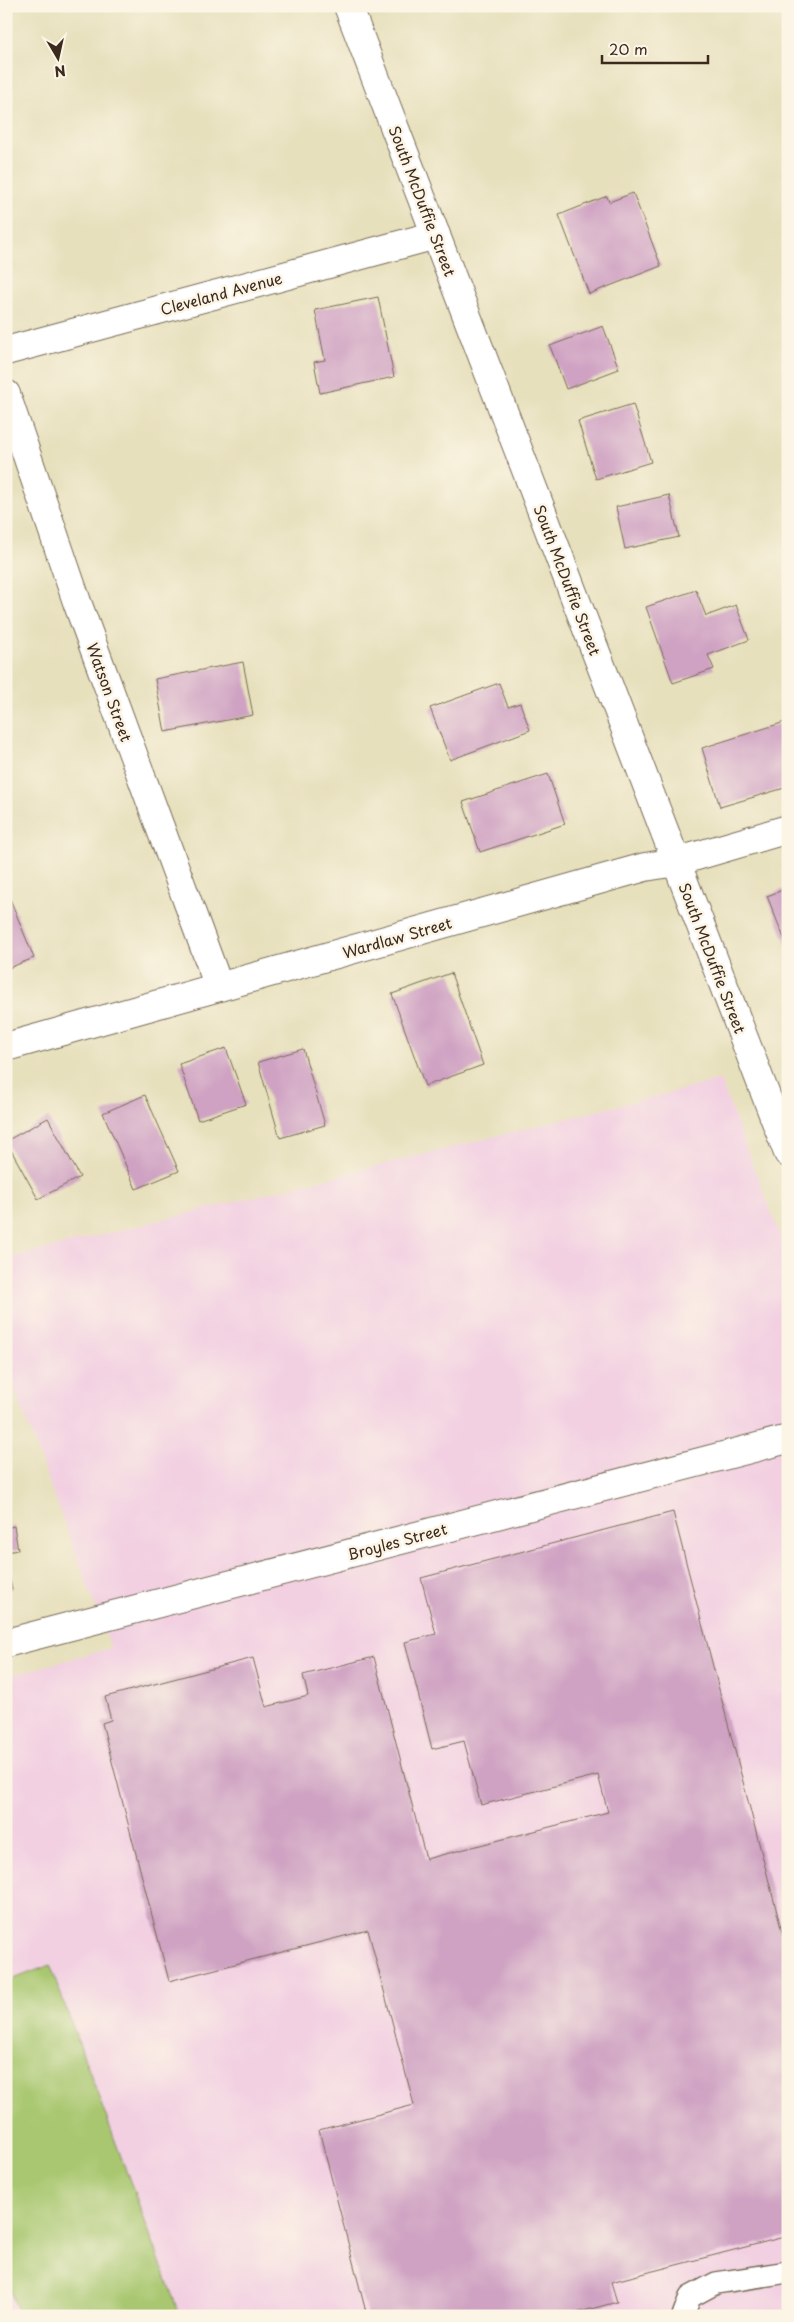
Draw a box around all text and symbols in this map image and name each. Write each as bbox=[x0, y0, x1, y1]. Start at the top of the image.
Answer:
north arrow bbox=[32, 32, 82, 82]
scale bar bbox=[602, 32, 708, 64]
text: 20 m bbox=[609, 37, 648, 60]
text: N bbox=[53, 60, 67, 83]
street label: South McDuffie Street bbox=[384, 122, 462, 280]
street label: Cleveland Avenue bbox=[158, 266, 284, 320]
street label: South McDuffie Street bbox=[529, 501, 607, 659]
street label: Watson Street bbox=[81, 639, 139, 745]
street label: South McDuffie Street bbox=[674, 879, 752, 1037]
street label: Wardlaw Street bbox=[340, 910, 454, 964]
street label: Broyles Street bbox=[345, 1517, 449, 1565]

